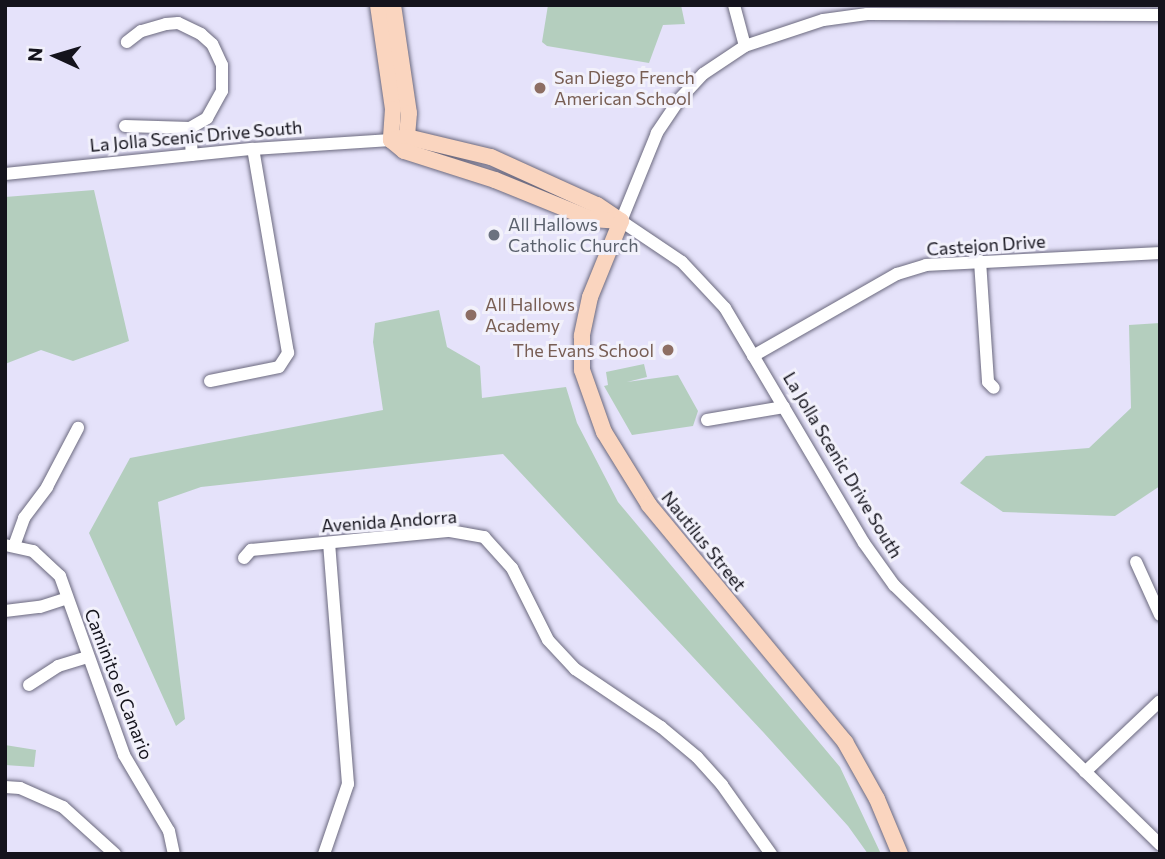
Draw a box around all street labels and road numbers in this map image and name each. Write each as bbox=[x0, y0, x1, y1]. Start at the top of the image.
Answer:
street label: La Jolla Scenic Drive South bbox=[89, 116, 303, 156]
street label: Castejon Drive bbox=[926, 230, 1046, 260]
street label: La Jolla Scenic Drive South bbox=[779, 368, 907, 562]
street label: Nautilus Street bbox=[657, 487, 751, 595]
street label: Avenida Andorra bbox=[320, 505, 458, 537]
street label: Caminito el Canario bbox=[80, 605, 158, 763]

